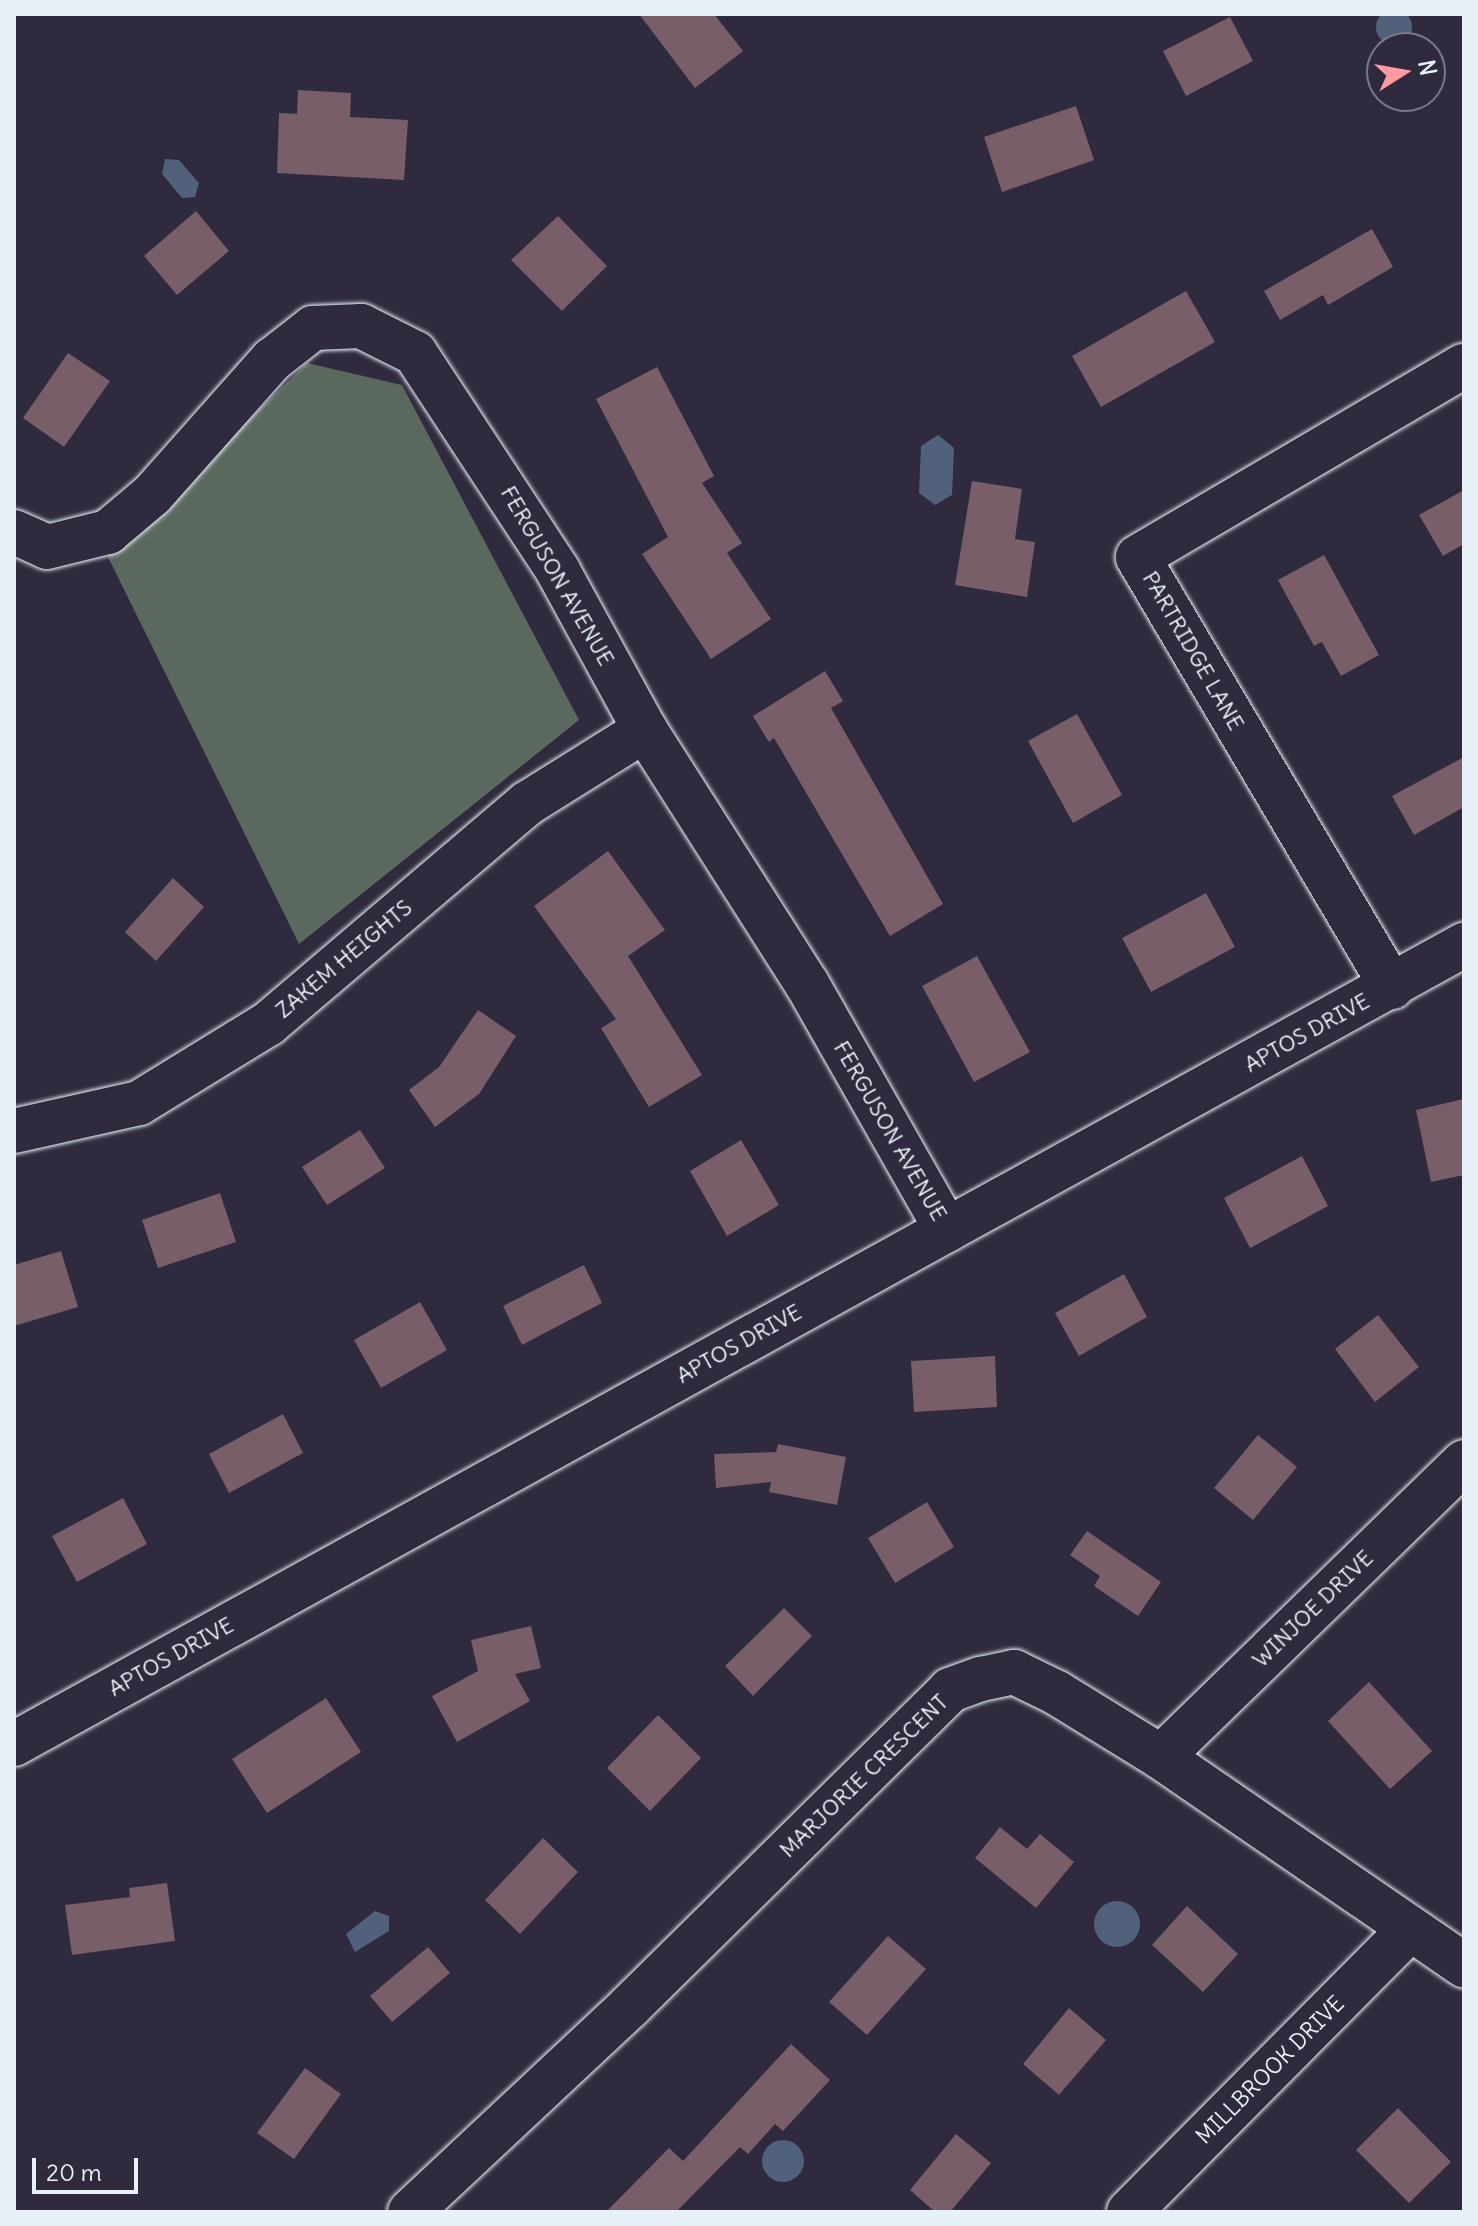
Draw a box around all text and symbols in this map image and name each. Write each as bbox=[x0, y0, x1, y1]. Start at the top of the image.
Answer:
north arrow bbox=[1366, 32, 1446, 112]
text: N bbox=[1412, 58, 1443, 78]
street label: FERGUSON AVENUE bbox=[495, 481, 619, 671]
street label: PARTRIDGE LANE bbox=[1137, 567, 1249, 735]
street label: ZAKEM HEIGHTS bbox=[271, 894, 417, 1024]
street label: APTOS DRIVE bbox=[1240, 988, 1374, 1078]
street label: FERGUSON AVENUE bbox=[828, 1036, 952, 1226]
street label: APTOS DRIVE bbox=[672, 1299, 806, 1389]
street label: WINJOE DRIVE bbox=[1247, 1545, 1379, 1673]
street label: APTOS DRIVE bbox=[104, 1612, 238, 1702]
street label: MARJORIE CRESCENT bbox=[774, 1689, 954, 1863]
street label: MILLBROOK DRIVE bbox=[1191, 1991, 1349, 2149]
scale bar bbox=[36, 2142, 142, 2192]
text: 20 m bbox=[46, 2157, 102, 2187]

